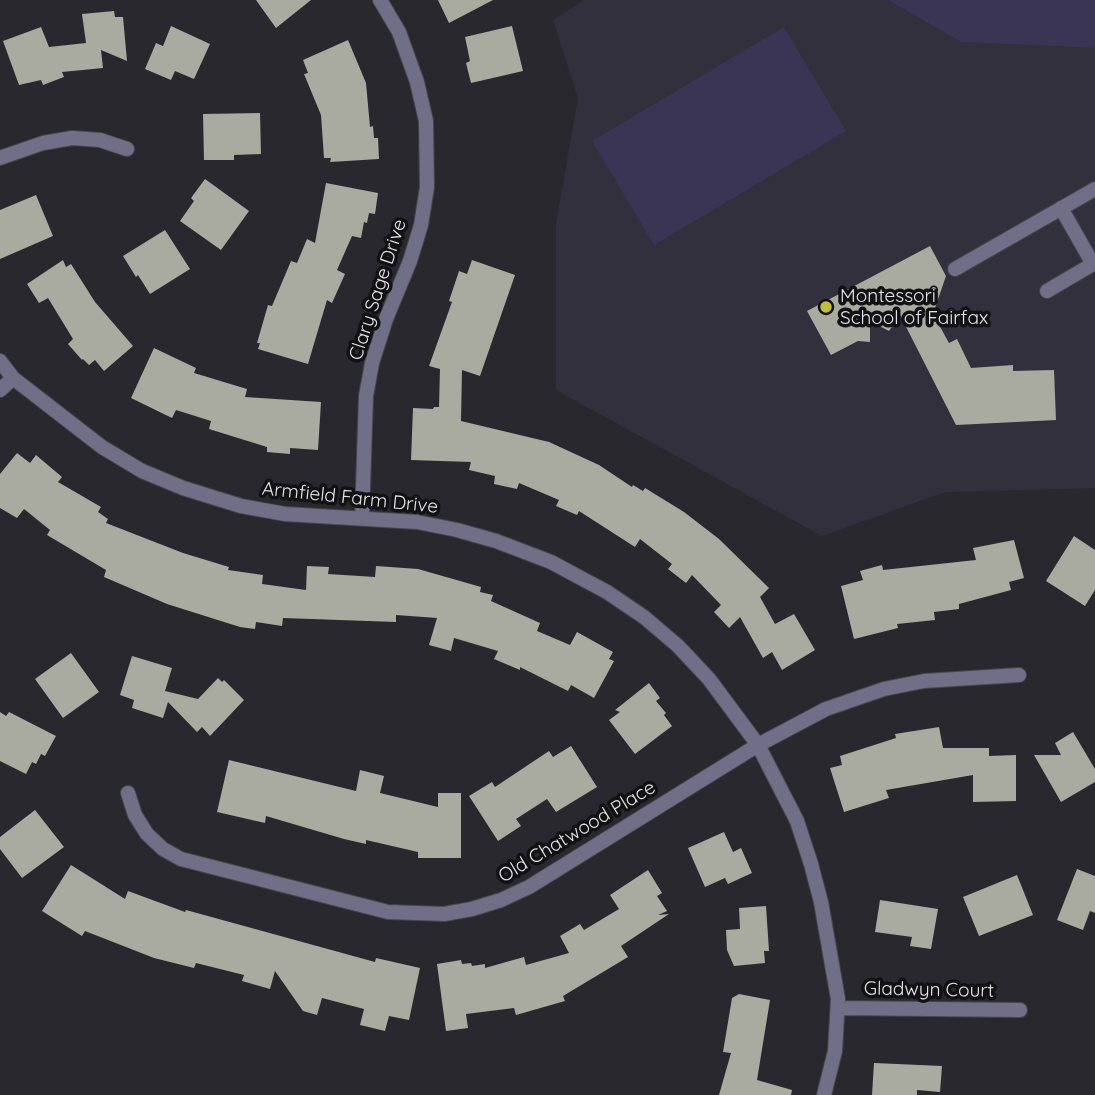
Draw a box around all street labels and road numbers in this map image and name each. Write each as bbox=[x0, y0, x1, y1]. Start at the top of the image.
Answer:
street label: Clary Sage Drive bbox=[344, 217, 412, 363]
street label: Armfield Farm Drive bbox=[261, 477, 439, 519]
street label: Old Chatwood Place bbox=[494, 776, 660, 888]
street label: Gladwyn Court bbox=[864, 977, 994, 1003]

